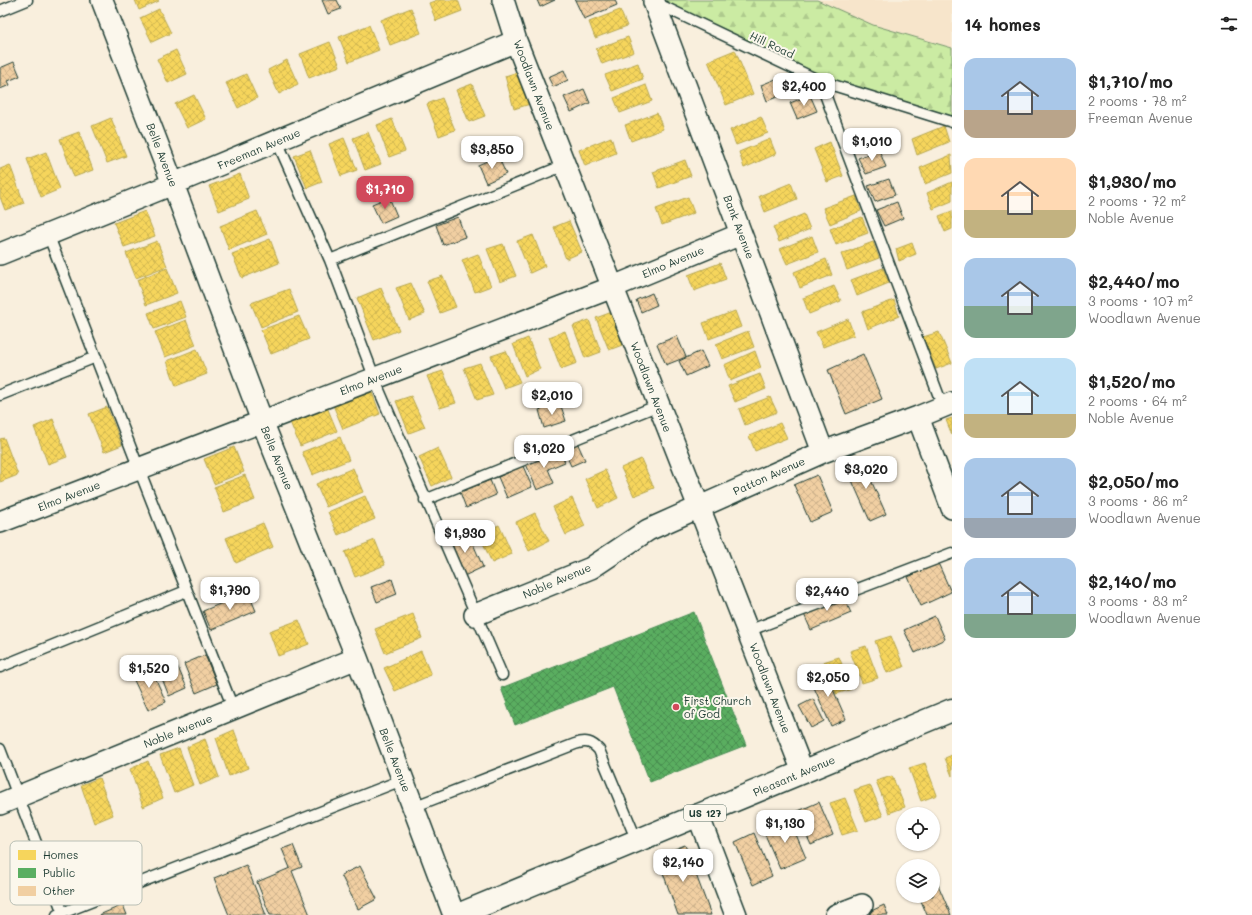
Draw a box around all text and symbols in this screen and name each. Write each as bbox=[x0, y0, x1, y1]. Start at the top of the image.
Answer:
text: 14 homes bbox=[964, 13, 1041, 35]
icon: filters bbox=[1218, 13, 1240, 35]
street label: Hill Road bbox=[747, 28, 797, 61]
street label: Woodlawn Avenue bbox=[510, 38, 559, 132]
text: $1,710/mo bbox=[1088, 70, 1173, 92]
pin: $2,400 bbox=[771, 73, 837, 107]
icon: home bbox=[996, 74, 1044, 122]
text: $2,400 bbox=[782, 77, 826, 94]
text: 2 rooms · 78 m² bbox=[1088, 92, 1187, 109]
text: Freeman Avenue bbox=[1088, 109, 1193, 126]
street label: Belle Avenue bbox=[143, 121, 182, 189]
street label: Freeman Avenue bbox=[215, 124, 303, 173]
pin: $1,010 bbox=[839, 128, 905, 162]
text: $1,010 bbox=[852, 132, 892, 149]
pin: $3,850 bbox=[459, 136, 525, 170]
text: $3,850 bbox=[470, 140, 514, 157]
text: $1,930/mo bbox=[1088, 170, 1176, 192]
icon: home bbox=[996, 174, 1044, 222]
pin: $1,710 bbox=[352, 176, 418, 210]
text: $1,710 bbox=[365, 180, 405, 197]
text: 2 rooms · 72 m² bbox=[1088, 192, 1186, 209]
street label: Bank Avenue bbox=[720, 193, 759, 261]
text: Noble Avenue bbox=[1088, 209, 1174, 226]
street label: Elmo Avenue bbox=[640, 242, 706, 281]
text: $2,440/mo bbox=[1088, 270, 1179, 292]
icon: home bbox=[996, 274, 1044, 322]
text: 3 rooms · 107 m² bbox=[1088, 292, 1193, 309]
text: Woodlawn Avenue bbox=[1088, 309, 1201, 326]
street label: Woodlawn Avenue bbox=[627, 340, 676, 434]
street label: Elmo Avenue bbox=[337, 361, 404, 398]
text: $1,520/mo bbox=[1088, 370, 1175, 392]
icon: home bbox=[996, 374, 1044, 422]
pin: $2,010 bbox=[519, 382, 585, 416]
text: $2,010 bbox=[531, 386, 573, 403]
text: 2 rooms · 64 m² bbox=[1088, 392, 1187, 409]
text: Noble Avenue bbox=[1088, 409, 1174, 426]
street label: Belle Avenue bbox=[258, 424, 297, 492]
pin: $1,020 bbox=[511, 435, 577, 469]
text: $1,020 bbox=[523, 439, 565, 456]
street label: Patton Avenue bbox=[730, 453, 807, 498]
pin: $3,020 bbox=[833, 456, 899, 490]
text: $3,020 bbox=[844, 460, 888, 477]
text: $2,050/mo bbox=[1088, 470, 1179, 492]
icon: home bbox=[996, 474, 1044, 522]
street label: Elmo Avenue bbox=[35, 477, 102, 514]
text: 3 rooms · 86 m² bbox=[1088, 492, 1188, 509]
text: Woodlawn Avenue bbox=[1088, 509, 1201, 526]
pin: $1,930 bbox=[432, 520, 498, 554]
text: $1,930 bbox=[444, 524, 486, 541]
street label: Noble Avenue bbox=[520, 559, 593, 602]
text: $2,140/mo bbox=[1088, 570, 1176, 592]
icon: home bbox=[996, 574, 1044, 622]
pin: $1,790 bbox=[197, 577, 263, 611]
pin: $2,440 bbox=[794, 578, 860, 612]
text: $1,790 bbox=[209, 581, 251, 598]
text: $2,440 bbox=[805, 582, 849, 599]
text: 3 rooms · 83 m² bbox=[1088, 592, 1187, 609]
text: Woodlawn Avenue bbox=[1088, 609, 1201, 626]
street label: Woodlawn Avenue bbox=[746, 641, 795, 735]
pin: $1,520 bbox=[116, 655, 182, 689]
text: $1,520 bbox=[128, 659, 170, 676]
pin: $2,050 bbox=[795, 664, 861, 698]
text: $2,050 bbox=[806, 668, 850, 685]
place label: First Church of God bbox=[684, 693, 751, 721]
marker: First Church of God bbox=[671, 702, 681, 712]
street label: Noble Avenue bbox=[141, 710, 215, 751]
street label: Belle Avenue bbox=[376, 726, 415, 794]
street label: Pleasant Avenue bbox=[750, 751, 837, 800]
road number: US 127 bbox=[684, 805, 726, 821]
map controls bbox=[896, 807, 940, 903]
button: locate bbox=[896, 807, 940, 851]
pin: $1,130 bbox=[752, 810, 818, 844]
text: $1,130 bbox=[765, 814, 805, 831]
legend bbox=[10, 841, 142, 905]
text: Homes bbox=[43, 847, 78, 862]
pin: $2,140 bbox=[650, 849, 716, 883]
text: $2,140 bbox=[662, 853, 704, 870]
button: layers bbox=[896, 859, 940, 903]
text: Public bbox=[43, 865, 75, 880]
text: Other bbox=[43, 883, 75, 898]

